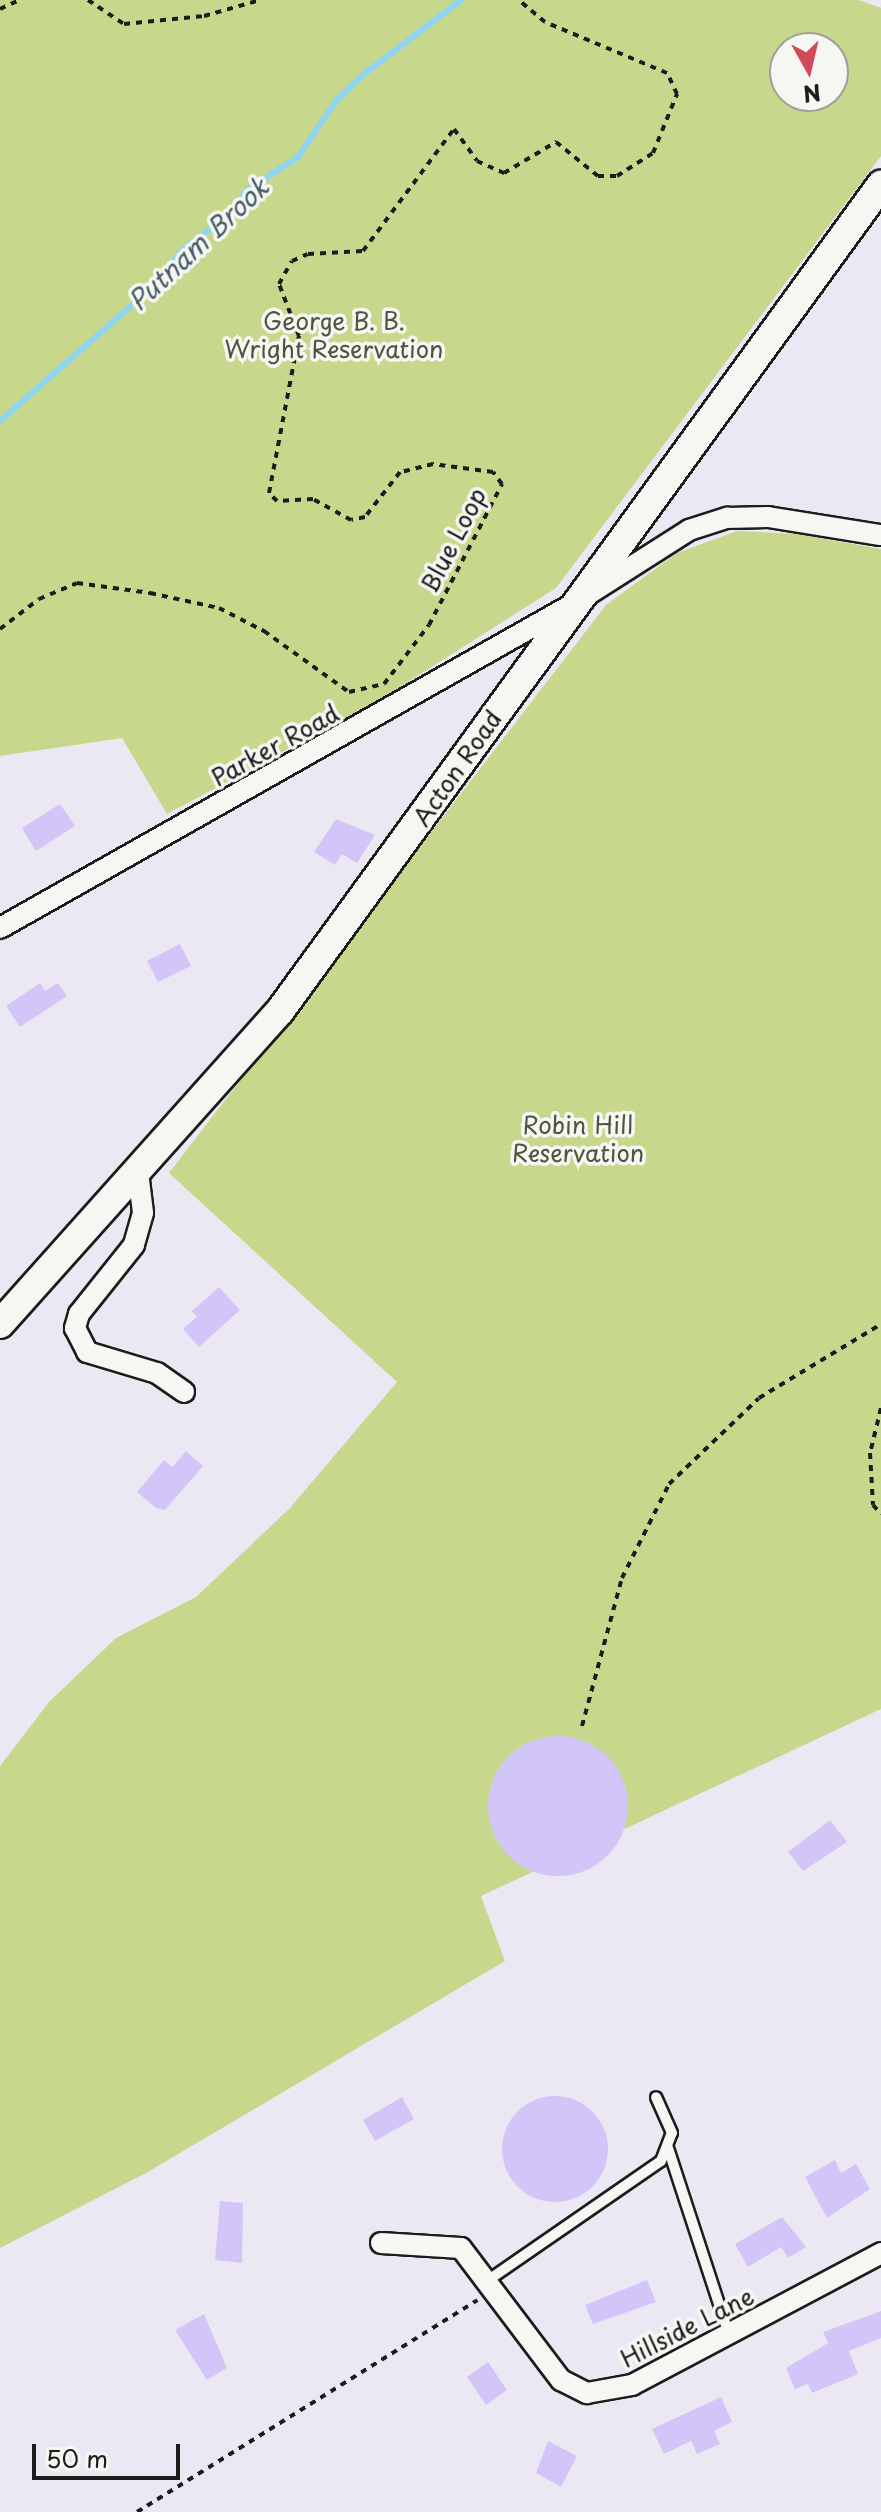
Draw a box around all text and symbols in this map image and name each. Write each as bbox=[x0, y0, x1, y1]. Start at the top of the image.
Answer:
north arrow bbox=[769, 32, 849, 112]
text: N bbox=[801, 77, 823, 112]
water label: Putnam Brook bbox=[121, 171, 275, 317]
park label: George B. B. Wright Reservation bbox=[224, 307, 444, 363]
street label: Blue Loop bbox=[414, 483, 492, 597]
street label: Parker Road bbox=[206, 698, 344, 792]
street label: Acton Road bbox=[407, 705, 507, 831]
park label: Robin Hill Reservation bbox=[512, 1111, 644, 1167]
street label: Hillside Lane bbox=[616, 2281, 758, 2373]
scale bar bbox=[36, 2428, 184, 2478]
text: 50 m bbox=[46, 2440, 108, 2476]

